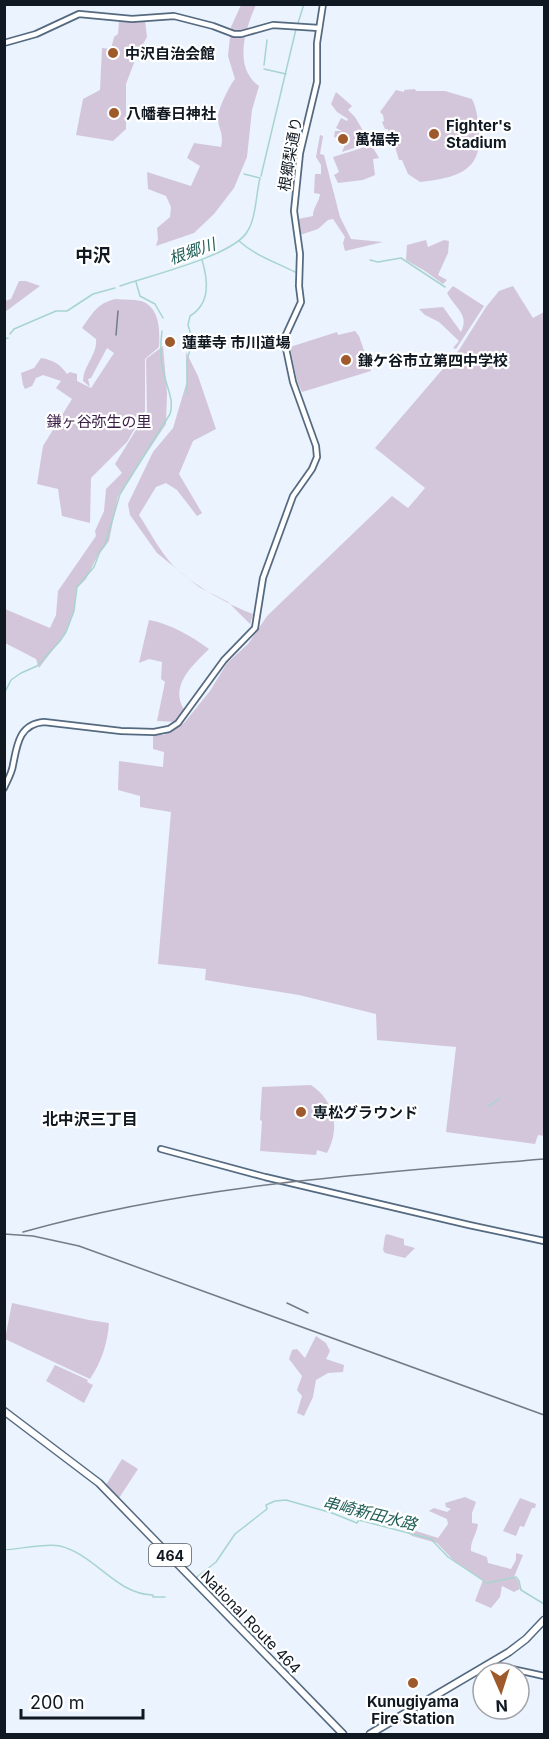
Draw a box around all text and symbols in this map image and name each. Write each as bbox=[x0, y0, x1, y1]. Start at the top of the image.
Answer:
place label: 中沢自治会館 bbox=[125, 44, 215, 63]
marker: 中沢自治会館 bbox=[106, 46, 120, 60]
place label: 八幡春日神社 bbox=[126, 104, 216, 123]
marker: 八幡春日神社 bbox=[107, 106, 121, 120]
street label: 根郷梨通り bbox=[274, 115, 306, 193]
place label: Fighter's Stadium bbox=[446, 116, 511, 152]
marker: Fighter's Stadium bbox=[427, 127, 441, 141]
place label: 萬福寺 bbox=[355, 130, 400, 149]
marker: 萬福寺 bbox=[336, 132, 350, 146]
water label: 根郷川 bbox=[166, 233, 220, 268]
district label: 中沢 bbox=[75, 245, 111, 266]
place label: 蓮華寺 市川道場 bbox=[182, 333, 291, 352]
marker: 蓮華寺 市川道場 bbox=[163, 335, 177, 349]
place label: 鎌ケ谷市立第四中学校 bbox=[357, 351, 508, 370]
marker: 鎌ケ谷市立第四中学校 bbox=[339, 353, 353, 367]
park label: 鎌ヶ谷弥生の里 bbox=[46, 412, 152, 431]
place label: 専松グラウンド bbox=[313, 1103, 418, 1122]
marker: 専松グラウンド bbox=[294, 1105, 308, 1119]
district label: 北中沢三丁目 bbox=[42, 1109, 138, 1129]
water label: 串崎新田水路 bbox=[321, 1492, 421, 1535]
road number: 464 bbox=[149, 1544, 191, 1566]
street label: National Route 464 bbox=[197, 1566, 305, 1678]
north arrow bbox=[471, 1661, 531, 1721]
marker: Kunugiyama Fire Station bbox=[406, 1676, 420, 1690]
scale bar bbox=[21, 1682, 142, 1720]
text: 200 m bbox=[30, 1692, 85, 1713]
place label: Kunugiyama Fire Station bbox=[367, 1692, 459, 1728]
text: N bbox=[495, 1696, 508, 1716]

